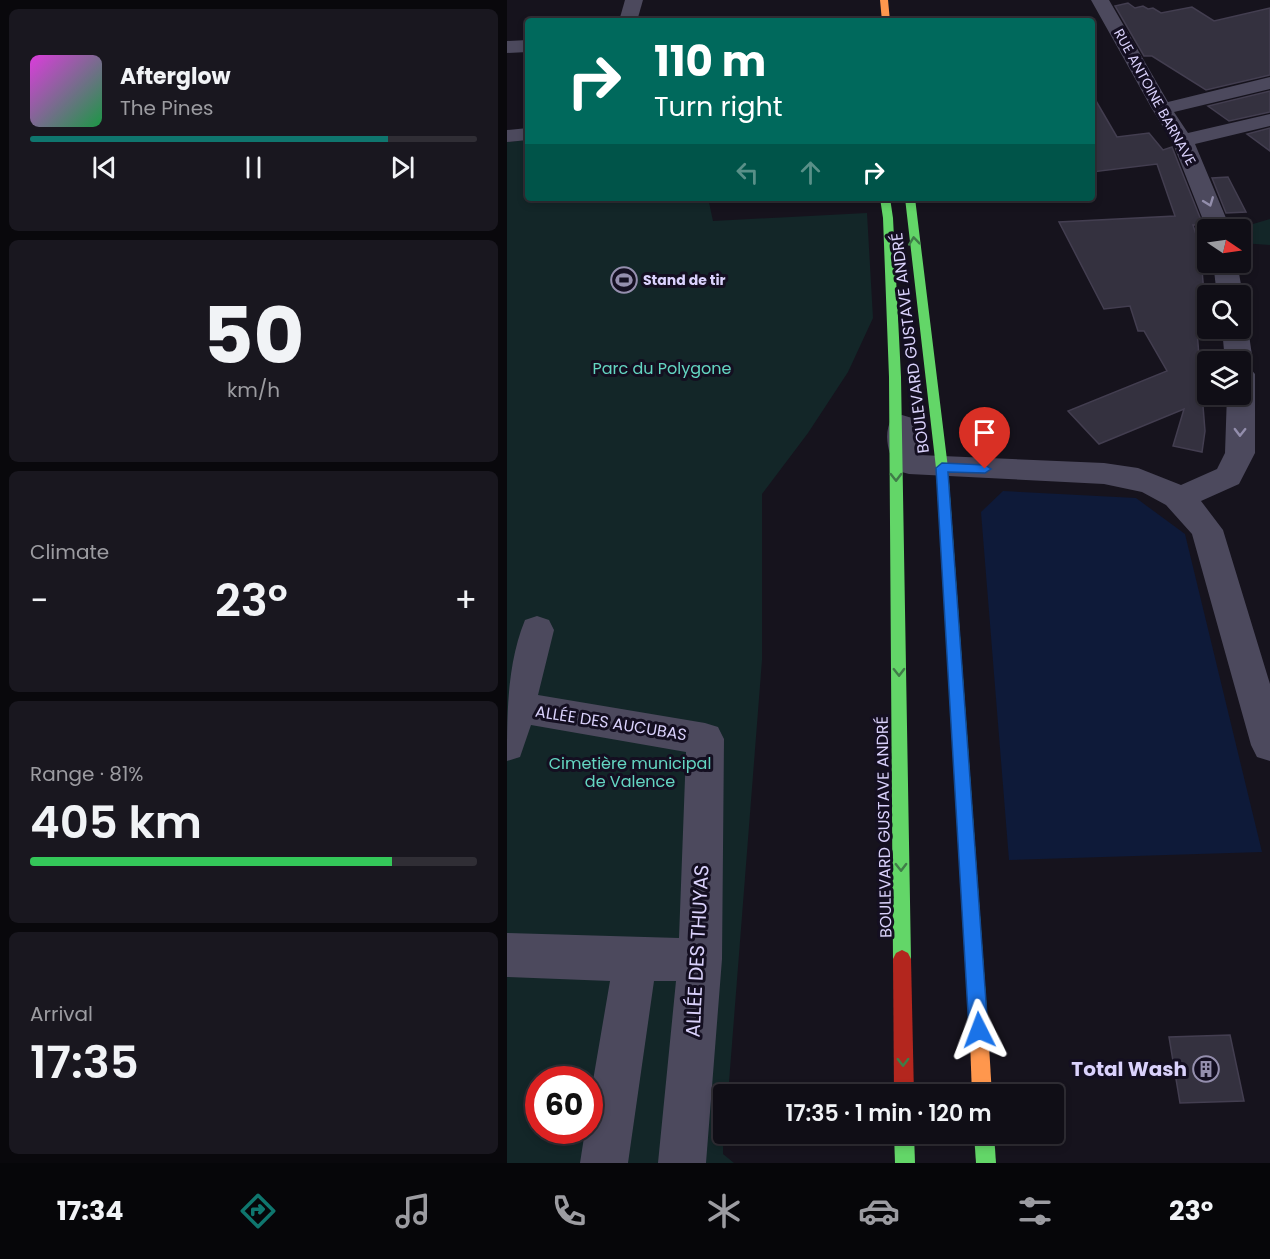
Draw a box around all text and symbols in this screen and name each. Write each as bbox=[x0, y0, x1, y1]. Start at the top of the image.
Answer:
street label: RUE ANTOINE BARNAVE bbox=[1109, 25, 1201, 169]
text: 110 m bbox=[654, 32, 766, 91]
icon: right bbox=[555, 42, 633, 120]
text: Afterglow bbox=[120, 61, 231, 92]
text: Turn right bbox=[654, 88, 783, 125]
text: The Pines bbox=[120, 94, 214, 122]
icon: previous bbox=[88, 151, 121, 184]
icon: pause bbox=[237, 151, 270, 184]
icon: next bbox=[386, 151, 419, 184]
icon: left bbox=[731, 156, 764, 189]
icon: ahead bbox=[794, 156, 827, 189]
icon: right bbox=[857, 156, 890, 189]
one-way arrow bbox=[1202, 195, 1214, 206]
north arrow bbox=[1197, 219, 1251, 273]
map controls bbox=[1197, 219, 1251, 405]
street label: BOULEVARD GUSTAVE ANDRÉ bbox=[885, 231, 935, 455]
one-way arrow bbox=[908, 237, 921, 246]
sports icon: Stand de tir bbox=[609, 265, 639, 295]
place label: Stand de tir bbox=[643, 270, 726, 290]
text: 50 bbox=[203, 281, 304, 390]
button: search bbox=[1197, 285, 1251, 339]
button: layers bbox=[1197, 351, 1251, 405]
park label: Parc du Polygone bbox=[592, 357, 732, 380]
text: km/h bbox=[227, 376, 280, 404]
pin bbox=[959, 407, 1010, 469]
icon: arrive bbox=[968, 416, 1001, 449]
one-way arrow bbox=[1234, 428, 1247, 437]
one-way arrow bbox=[890, 473, 902, 482]
text: Climate bbox=[30, 538, 109, 566]
text: 23° bbox=[215, 569, 288, 632]
text: − bbox=[30, 577, 48, 624]
text: + bbox=[454, 577, 477, 624]
one-way arrow bbox=[892, 668, 905, 677]
street label: ALLÉE DES AUCUBAS bbox=[534, 700, 688, 746]
street label: BOULEVARD GUSTAVE ANDRÉ bbox=[871, 716, 897, 938]
park label: Cimetière municipal de Valence bbox=[549, 752, 711, 793]
text: Range · 81% bbox=[30, 760, 144, 788]
text: 405 km bbox=[30, 791, 202, 854]
one-way arrow bbox=[895, 863, 907, 872]
street label: ALLÉE DES THUYAS bbox=[678, 864, 716, 1038]
position arrow bbox=[947, 998, 1011, 1062]
text: Arrival bbox=[30, 1000, 93, 1028]
text: 17:35 bbox=[30, 1031, 139, 1094]
building icon: Total Wash bbox=[1191, 1054, 1221, 1084]
place label: Total Wash bbox=[1071, 1055, 1187, 1083]
one-way arrow bbox=[897, 1058, 910, 1067]
speed limit sign: 60 bbox=[525, 1066, 603, 1144]
text: 17:35 · 1 min · 120 m bbox=[786, 1098, 992, 1129]
icon: directions bbox=[237, 1190, 279, 1232]
icon: music bbox=[392, 1190, 434, 1232]
icon: phone bbox=[548, 1190, 590, 1232]
icon: climate bbox=[703, 1190, 745, 1232]
icon: car bbox=[858, 1190, 900, 1232]
icon: filters bbox=[1014, 1190, 1056, 1232]
text: 17:34 bbox=[57, 1192, 124, 1229]
text: 23° bbox=[1169, 1192, 1213, 1229]

